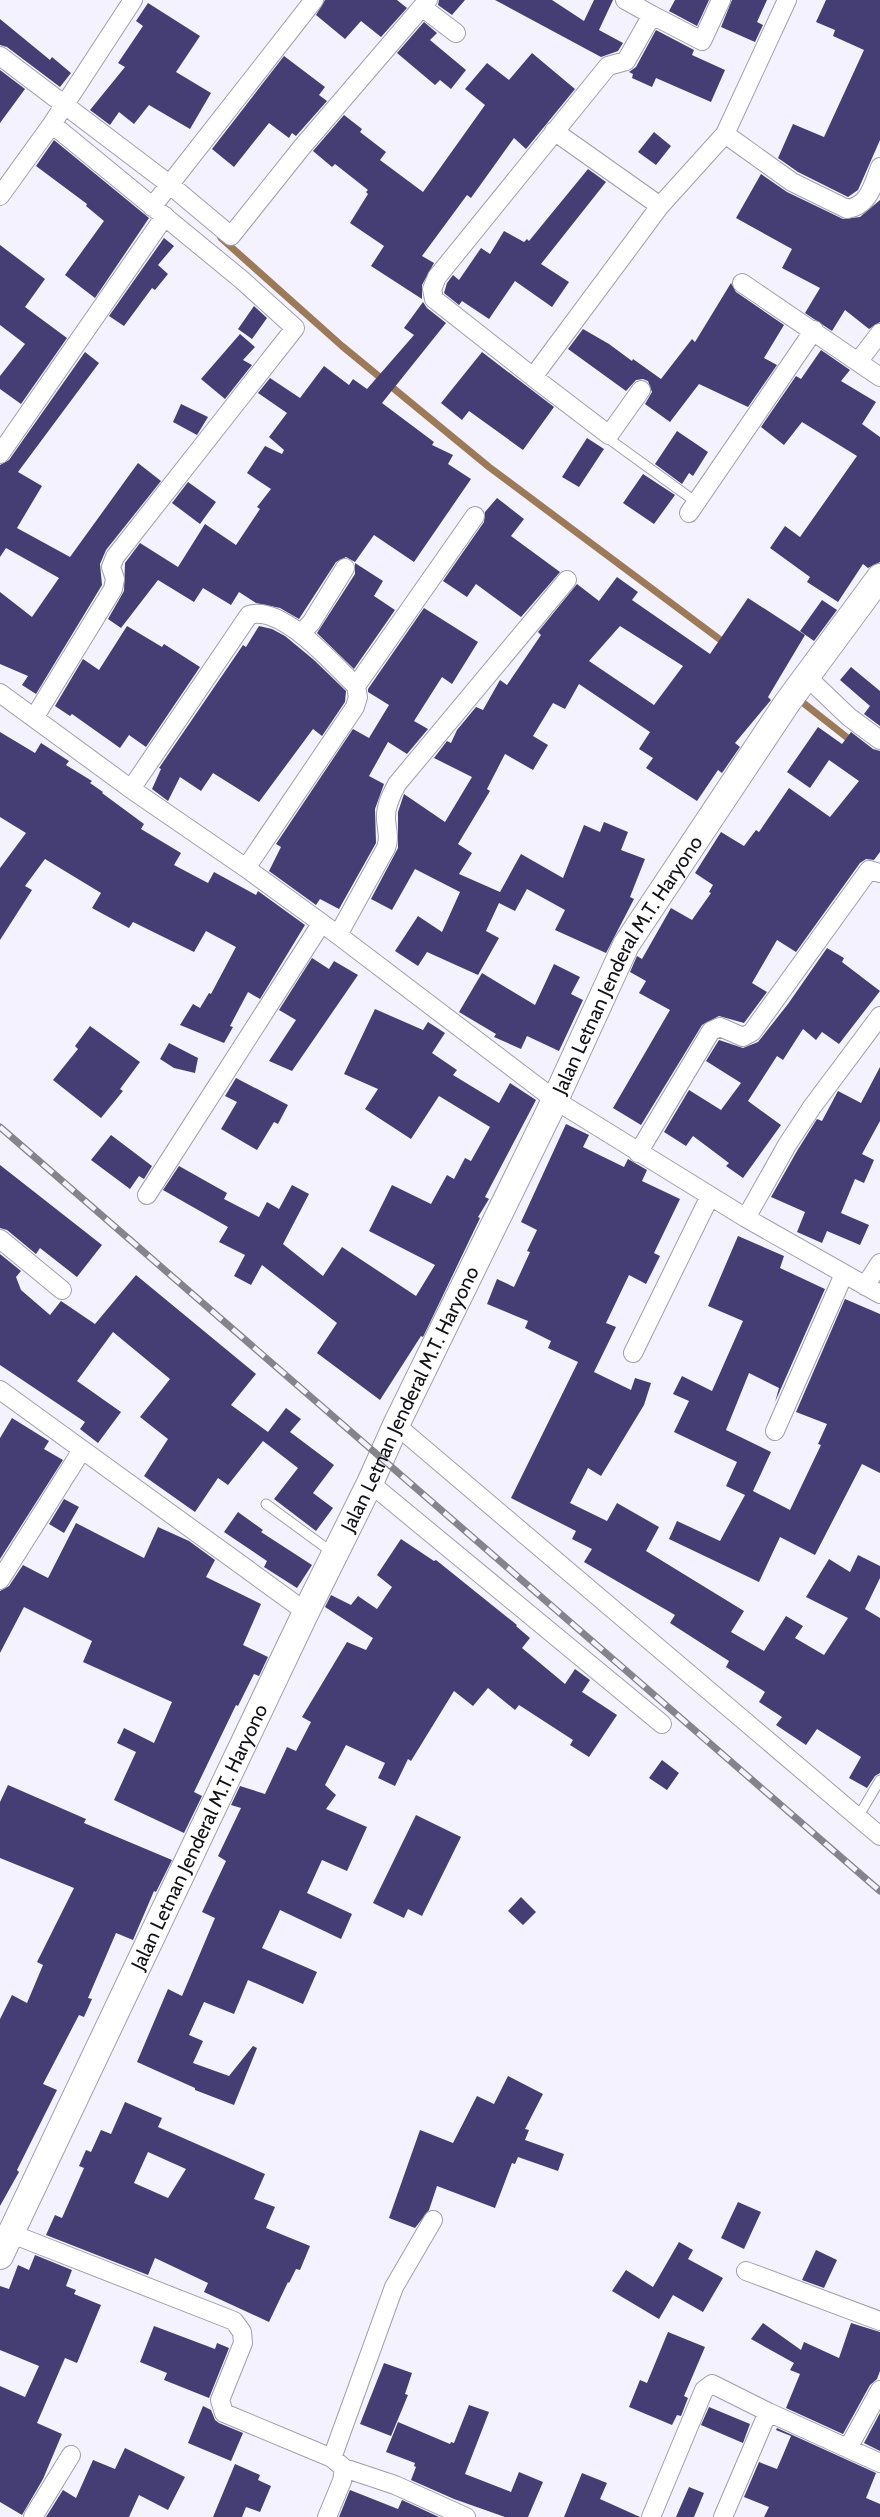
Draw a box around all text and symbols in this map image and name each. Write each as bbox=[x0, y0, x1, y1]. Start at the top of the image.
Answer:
street label: Jalan Letnan Jenderal M.T. Haryono bbox=[547, 831, 707, 1099]
street label: Jalan Letnan Jenderal M.T. Haryono bbox=[335, 1262, 484, 1537]
street label: Jalan Letnan Jenderal M.T. Haryono bbox=[125, 1700, 273, 1975]

